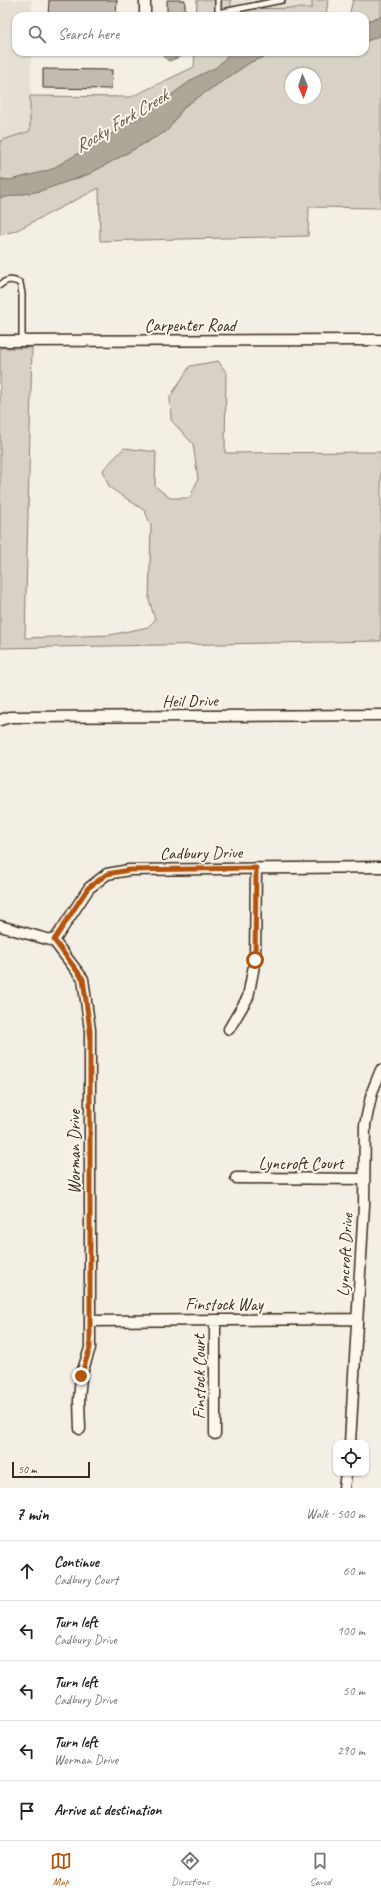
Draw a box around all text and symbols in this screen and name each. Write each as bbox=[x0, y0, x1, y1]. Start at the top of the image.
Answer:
search box bbox=[12, 12, 369, 56]
icon: search bbox=[26, 23, 48, 45]
text: Search here bbox=[58, 25, 119, 44]
north arrow bbox=[285, 68, 321, 104]
water label: Rocky Fork Creek bbox=[71, 83, 174, 157]
street label: Carpenter Road bbox=[144, 315, 238, 336]
street label: Heil Drive bbox=[162, 690, 219, 712]
street label: Cadbury Drive bbox=[160, 842, 244, 864]
route start bbox=[246, 951, 264, 969]
street label: Worman Drive bbox=[64, 1109, 85, 1194]
street label: Lyncroft Court bbox=[259, 1153, 346, 1174]
street label: Lyncroft Drive bbox=[332, 1211, 358, 1297]
street label: Finstock Way bbox=[185, 1294, 264, 1315]
street label: Finstock Court bbox=[189, 1332, 210, 1419]
route end bbox=[72, 1367, 90, 1385]
map controls bbox=[333, 1440, 369, 1476]
button: locate bbox=[333, 1440, 369, 1476]
scale bar bbox=[12, 1460, 90, 1479]
text: 50 m bbox=[18, 1462, 37, 1476]
text: 7 min bbox=[16, 1504, 49, 1525]
text: Walk · 500 m bbox=[306, 1506, 365, 1522]
text: Continue bbox=[54, 1553, 99, 1572]
icon: ahead bbox=[16, 1560, 38, 1582]
text: 60 m bbox=[343, 1563, 365, 1579]
text: Cadbury Court bbox=[54, 1572, 118, 1588]
text: Turn left bbox=[54, 1613, 97, 1632]
icon: left bbox=[16, 1620, 38, 1642]
text: 100 m bbox=[337, 1623, 365, 1639]
text: Cadbury Drive bbox=[54, 1632, 117, 1648]
text: Turn left bbox=[54, 1673, 97, 1692]
icon: left bbox=[16, 1680, 38, 1702]
text: 50 m bbox=[343, 1683, 365, 1699]
text: Cadbury Drive bbox=[54, 1692, 117, 1708]
text: Turn left bbox=[54, 1733, 97, 1752]
icon: left bbox=[16, 1740, 38, 1762]
text: 290 m bbox=[337, 1743, 365, 1759]
text: Worman Drive bbox=[54, 1752, 118, 1768]
icon: arrive bbox=[16, 1800, 38, 1822]
text: Arrive at destination bbox=[54, 1801, 161, 1820]
tab: Map bbox=[50, 1850, 72, 1888]
tab: Directions bbox=[171, 1850, 210, 1888]
tab: Saved bbox=[309, 1850, 331, 1888]

